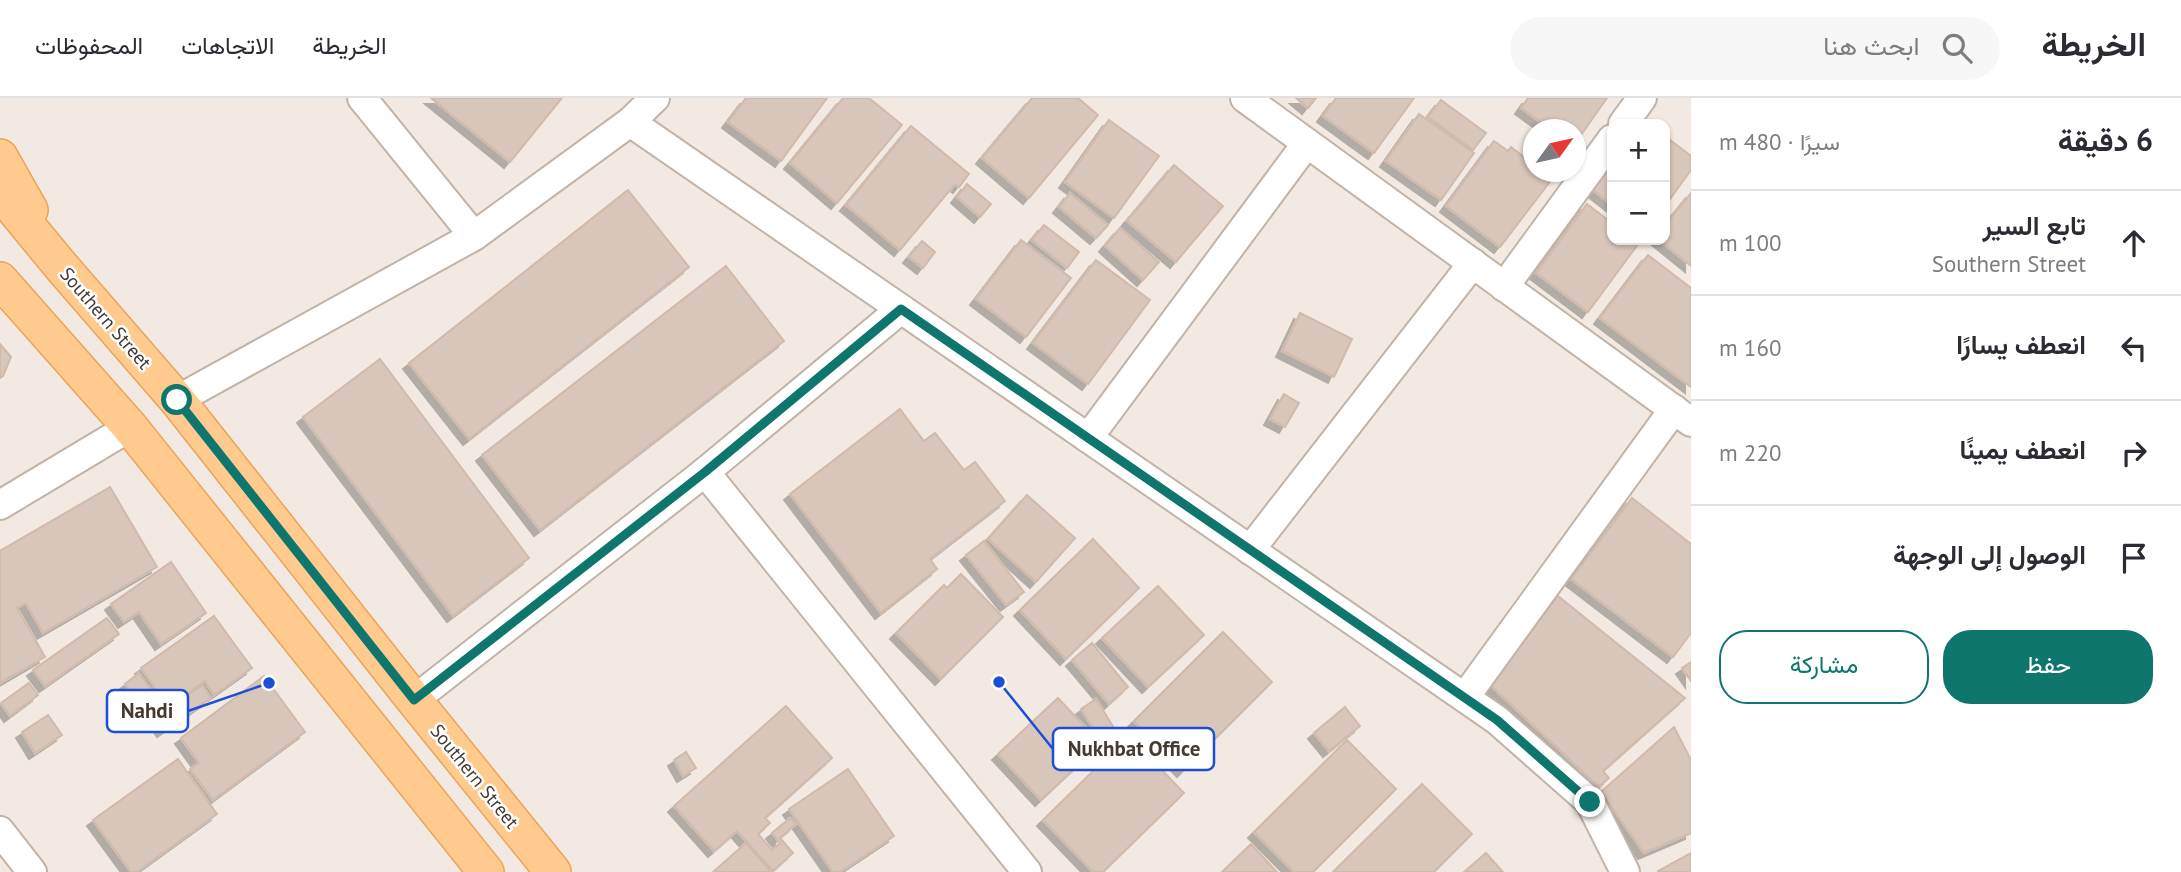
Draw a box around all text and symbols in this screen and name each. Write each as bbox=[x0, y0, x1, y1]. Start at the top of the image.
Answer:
search box bbox=[1510, 17, 2000, 80]
text: الخريطة bbox=[2042, 22, 2146, 65]
text: ابحث هنا bbox=[1823, 29, 1920, 62]
icon: search bbox=[1938, 29, 1976, 67]
text: المحفوظات bbox=[35, 30, 143, 61]
text: الاتجاهات bbox=[181, 30, 274, 61]
text: الخريطة bbox=[312, 30, 387, 61]
north arrow bbox=[1523, 119, 1586, 182]
map controls bbox=[1607, 119, 1670, 245]
button: + bbox=[1607, 119, 1670, 182]
text: 6 دقيقة bbox=[2058, 120, 2153, 159]
text: سيرًا · 480 m bbox=[1719, 127, 1840, 156]
button: − bbox=[1607, 182, 1670, 245]
text: تابع السير bbox=[1982, 209, 2086, 242]
icon: ahead bbox=[2115, 224, 2153, 262]
text: 100 m bbox=[1719, 228, 1781, 257]
text: Southern Street bbox=[1932, 249, 2086, 278]
street label: Southern Street bbox=[55, 262, 157, 374]
text: انعطف يسارًا bbox=[1956, 328, 2086, 361]
icon: left bbox=[2115, 329, 2153, 367]
text: 160 m bbox=[1719, 333, 1781, 362]
route start bbox=[161, 384, 192, 415]
text: انعطف يمينًا bbox=[1960, 433, 2086, 466]
icon: right bbox=[2115, 434, 2153, 472]
text: 220 m bbox=[1719, 438, 1781, 467]
text: الوصول إلى الوجهة bbox=[1893, 538, 2086, 571]
icon: arrive bbox=[2115, 539, 2153, 577]
button: مشاركة bbox=[1719, 630, 1929, 704]
button: حفظ bbox=[1943, 630, 2153, 704]
callout: Nahdi bbox=[107, 690, 188, 732]
text: Nahdi bbox=[121, 697, 173, 724]
street label: Southern Street bbox=[426, 719, 525, 834]
callout: Nukhbat Office bbox=[1053, 728, 1214, 770]
text: Nukhbat Office bbox=[1068, 735, 1200, 762]
route end bbox=[1574, 786, 1605, 817]

